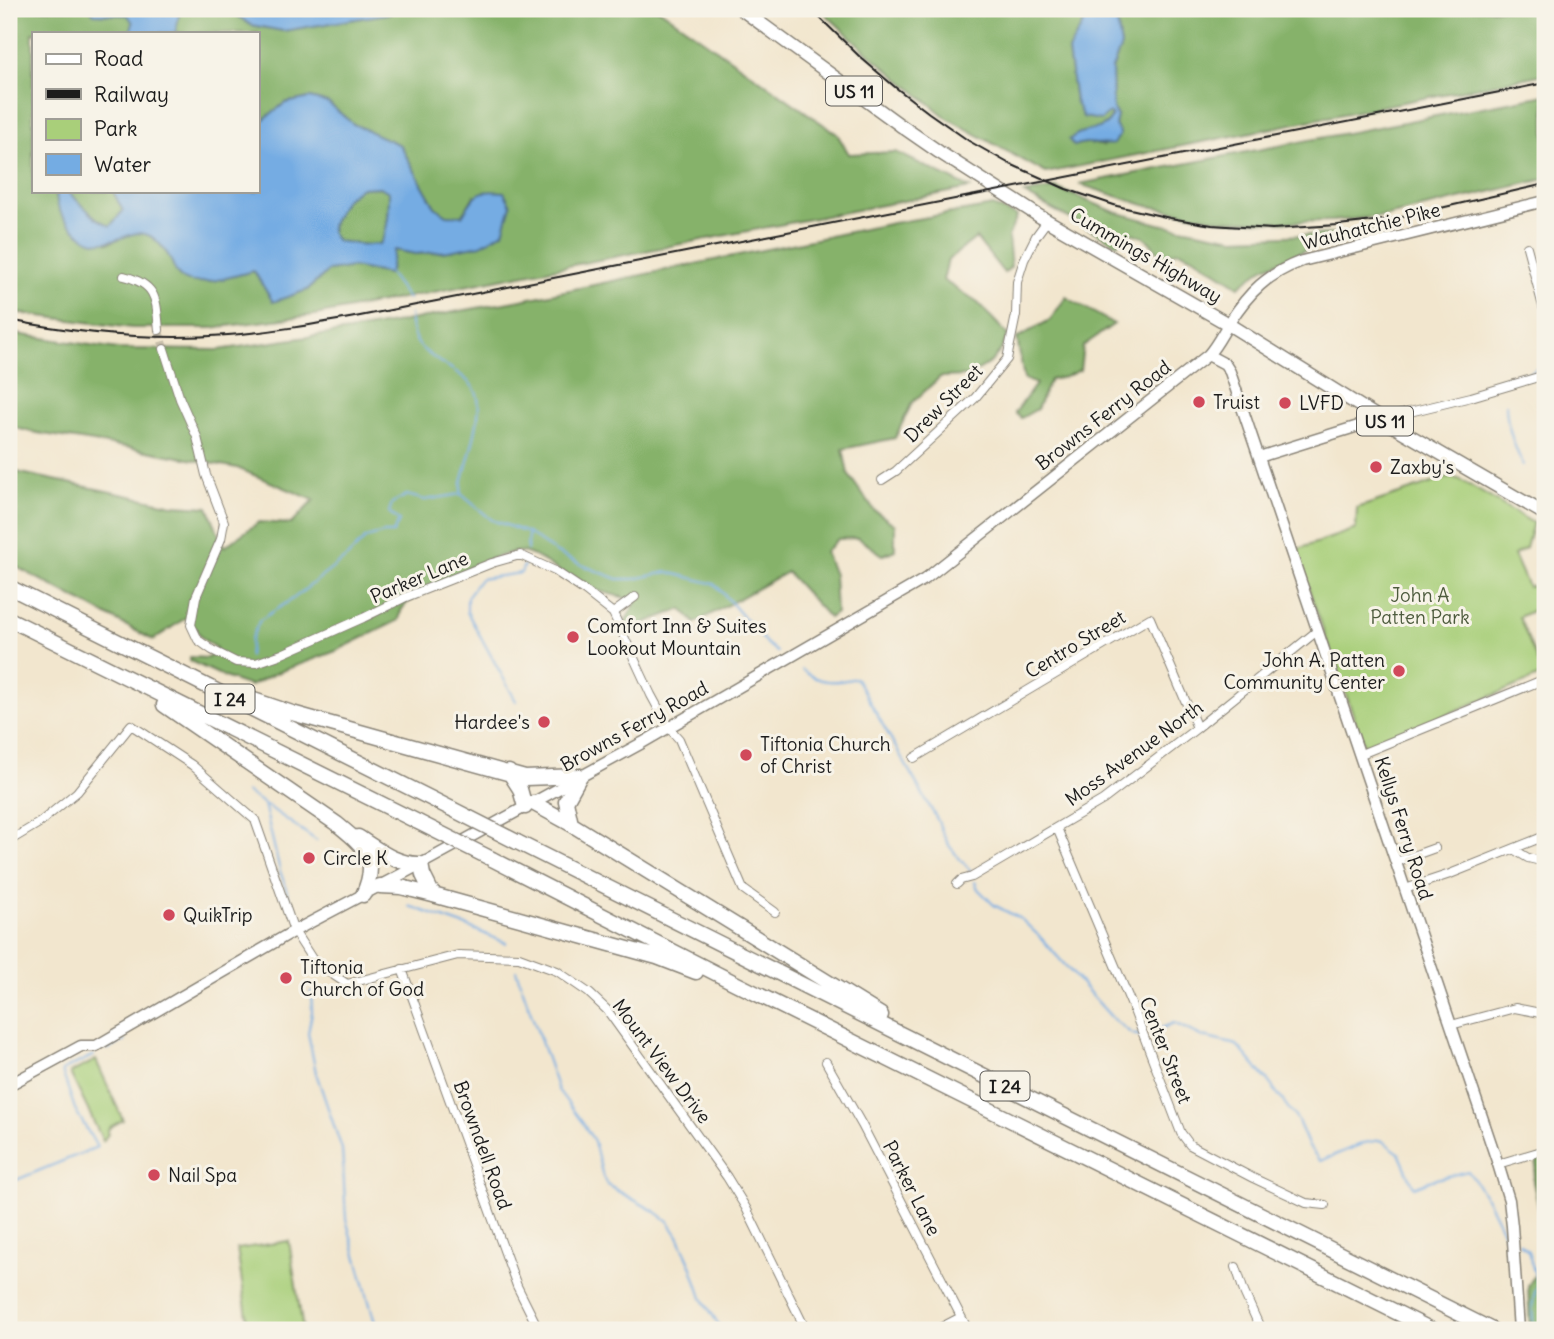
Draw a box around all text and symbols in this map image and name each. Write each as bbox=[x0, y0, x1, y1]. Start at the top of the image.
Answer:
legend bbox=[32, 32, 259, 192]
text: Road bbox=[94, 45, 143, 72]
road number: US 11 bbox=[826, 76, 882, 106]
text: Railway bbox=[94, 81, 169, 108]
text: Park bbox=[94, 115, 137, 142]
text: Water bbox=[94, 151, 152, 178]
street label: Wauhatchie Pike bbox=[1299, 197, 1443, 255]
street label: Cummings Highway bbox=[1066, 202, 1226, 308]
street label: Browns Ferry Road bbox=[1031, 355, 1175, 475]
street label: Drew Street bbox=[899, 359, 987, 447]
place label: Truist bbox=[1213, 390, 1260, 414]
place label: LVFD bbox=[1299, 391, 1344, 415]
marker: Truist bbox=[1191, 394, 1207, 410]
marker: LVFD bbox=[1277, 395, 1293, 411]
road number: US 11 bbox=[1357, 407, 1413, 436]
place label: Zaxby's bbox=[1390, 455, 1454, 479]
marker: Zaxby's bbox=[1368, 459, 1384, 475]
street label: Parker Lane bbox=[366, 546, 472, 608]
park label: John A Patten Park bbox=[1370, 583, 1470, 629]
street label: Centro Street bbox=[1020, 605, 1130, 683]
place label: Comfort Inn & Suites Lookout Mountain bbox=[587, 614, 767, 660]
marker: Comfort Inn & Suites Lookout Mountain bbox=[565, 629, 581, 645]
place label: John A. Patten Community Center bbox=[1223, 648, 1385, 694]
marker: John A. Patten Community Center bbox=[1391, 663, 1407, 679]
street label: Browns Ferry Road bbox=[556, 675, 712, 777]
road number: I 24 bbox=[205, 684, 254, 714]
street label: Moss Avenue North bbox=[1060, 695, 1208, 811]
place label: Hardee's bbox=[454, 710, 530, 734]
marker: Hardee's bbox=[536, 714, 552, 730]
place label: Tiftonia Church of Christ bbox=[760, 732, 891, 778]
marker: Tiftonia Church of Christ bbox=[738, 747, 754, 763]
street label: Kellys Ferry Road bbox=[1370, 753, 1438, 903]
place label: Circle K bbox=[323, 846, 388, 870]
marker: Circle K bbox=[301, 850, 317, 866]
place label: QuikTrip bbox=[183, 903, 253, 927]
marker: QuikTrip bbox=[161, 907, 177, 923]
place label: Tiftonia Church of God bbox=[300, 955, 424, 1001]
marker: Tiftonia Church of God bbox=[278, 970, 294, 986]
street label: Center Street bbox=[1135, 993, 1197, 1107]
street label: Mount View Drive bbox=[607, 994, 717, 1128]
road number: I 24 bbox=[981, 1072, 1030, 1100]
street label: Browndell Road bbox=[449, 1077, 517, 1213]
street label: Parker Lane bbox=[878, 1136, 946, 1240]
place label: Nail Spa bbox=[168, 1163, 237, 1187]
marker: Nail Spa bbox=[146, 1167, 162, 1183]

